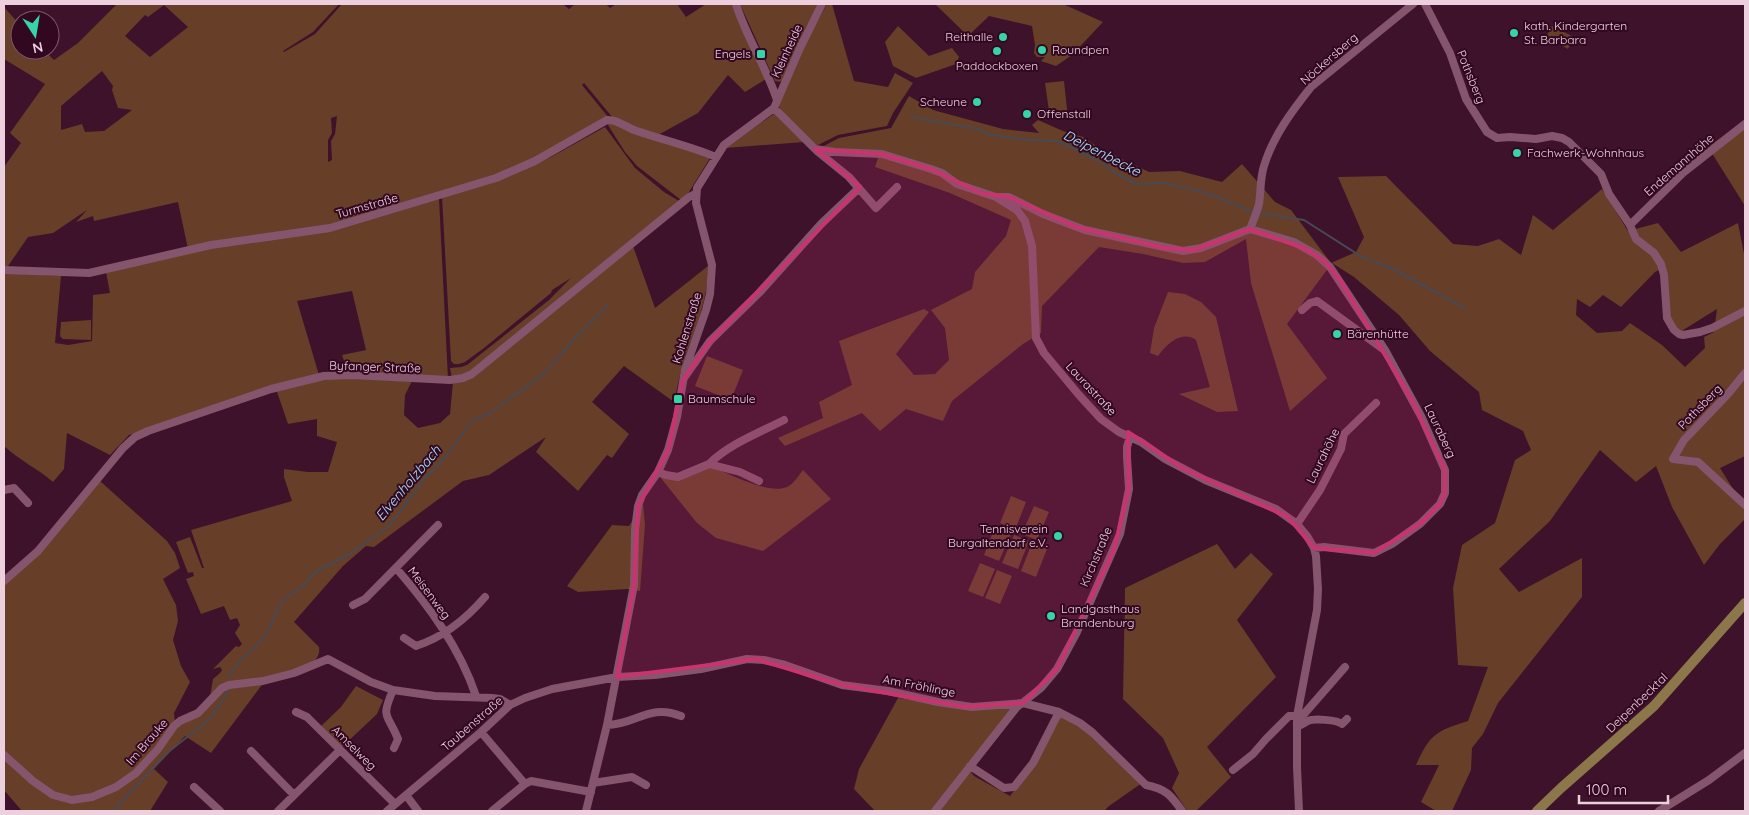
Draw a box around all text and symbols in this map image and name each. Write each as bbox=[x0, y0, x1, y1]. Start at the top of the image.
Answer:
north arrow bbox=[10, 10, 60, 60]
place label: kath. Kindergarten St. Barbara bbox=[1524, 18, 1627, 47]
street label: Kleinheide bbox=[768, 21, 806, 80]
marker: kath. Kindergarten St. Barbara bbox=[1508, 27, 1520, 39]
place label: Reithalle bbox=[945, 29, 993, 44]
street label: Nöckersberg bbox=[1297, 30, 1361, 88]
marker: Reithalle bbox=[997, 31, 1009, 43]
text: N bbox=[31, 38, 45, 58]
place label: Roundpen bbox=[1052, 42, 1109, 57]
marker: Roundpen bbox=[1036, 44, 1048, 56]
marker: Paddockboxen bbox=[991, 45, 1003, 57]
place label: Engels bbox=[715, 46, 751, 61]
marker: Engels bbox=[755, 48, 767, 60]
street label: Pothsberg bbox=[1454, 48, 1489, 106]
place label: Paddockboxen bbox=[956, 58, 1038, 73]
place label: Scheune bbox=[920, 94, 967, 109]
marker: Scheune bbox=[971, 96, 983, 108]
place label: Offenstall bbox=[1037, 106, 1091, 121]
marker: Offenstall bbox=[1021, 108, 1033, 120]
water label: Deipenbecke bbox=[1060, 126, 1145, 181]
street label: Endemannhöhe bbox=[1641, 130, 1717, 199]
place label: Fachwerk-Wohnhaus bbox=[1527, 145, 1645, 160]
marker: Fachwerk-Wohnhaus bbox=[1511, 147, 1523, 159]
street label: Turmstraße bbox=[334, 189, 400, 222]
street label: Kohlenstraße bbox=[669, 290, 705, 365]
place label: Bärenhütte bbox=[1347, 326, 1409, 341]
marker: Bärenhütte bbox=[1331, 328, 1343, 340]
street label: Byfanger Straße bbox=[329, 357, 421, 376]
street label: Laurastraße bbox=[1063, 359, 1120, 419]
street label: Pothsberg bbox=[1675, 381, 1725, 432]
place label: Baumschule bbox=[688, 391, 756, 406]
marker: Baumschule bbox=[672, 393, 684, 405]
street label: Lauraberg bbox=[1421, 401, 1460, 460]
street label: Laurahöhe bbox=[1303, 425, 1342, 486]
water label: Elvenholzbach bbox=[371, 441, 445, 524]
place label: Tennisverein Burgaltendorf e.V. bbox=[948, 521, 1048, 550]
street label: Kirchstraße bbox=[1076, 524, 1115, 589]
marker: Tennisverein Burgaltendorf e.V. bbox=[1052, 530, 1064, 542]
street label: Meisenweg bbox=[405, 563, 454, 622]
place label: Landgasthaus Brandenburg bbox=[1061, 601, 1140, 630]
marker: Landgasthaus Brandenburg bbox=[1045, 610, 1057, 622]
street label: Deipenbecktal bbox=[1603, 670, 1671, 736]
street label: Am Fröhlinge bbox=[882, 671, 957, 700]
street label: Taubenstraße bbox=[438, 693, 506, 754]
street label: Im Brauke bbox=[122, 715, 171, 768]
street label: Amselweg bbox=[329, 722, 380, 773]
scale bar bbox=[1579, 772, 1668, 804]
text: 100 m bbox=[1586, 780, 1627, 799]

